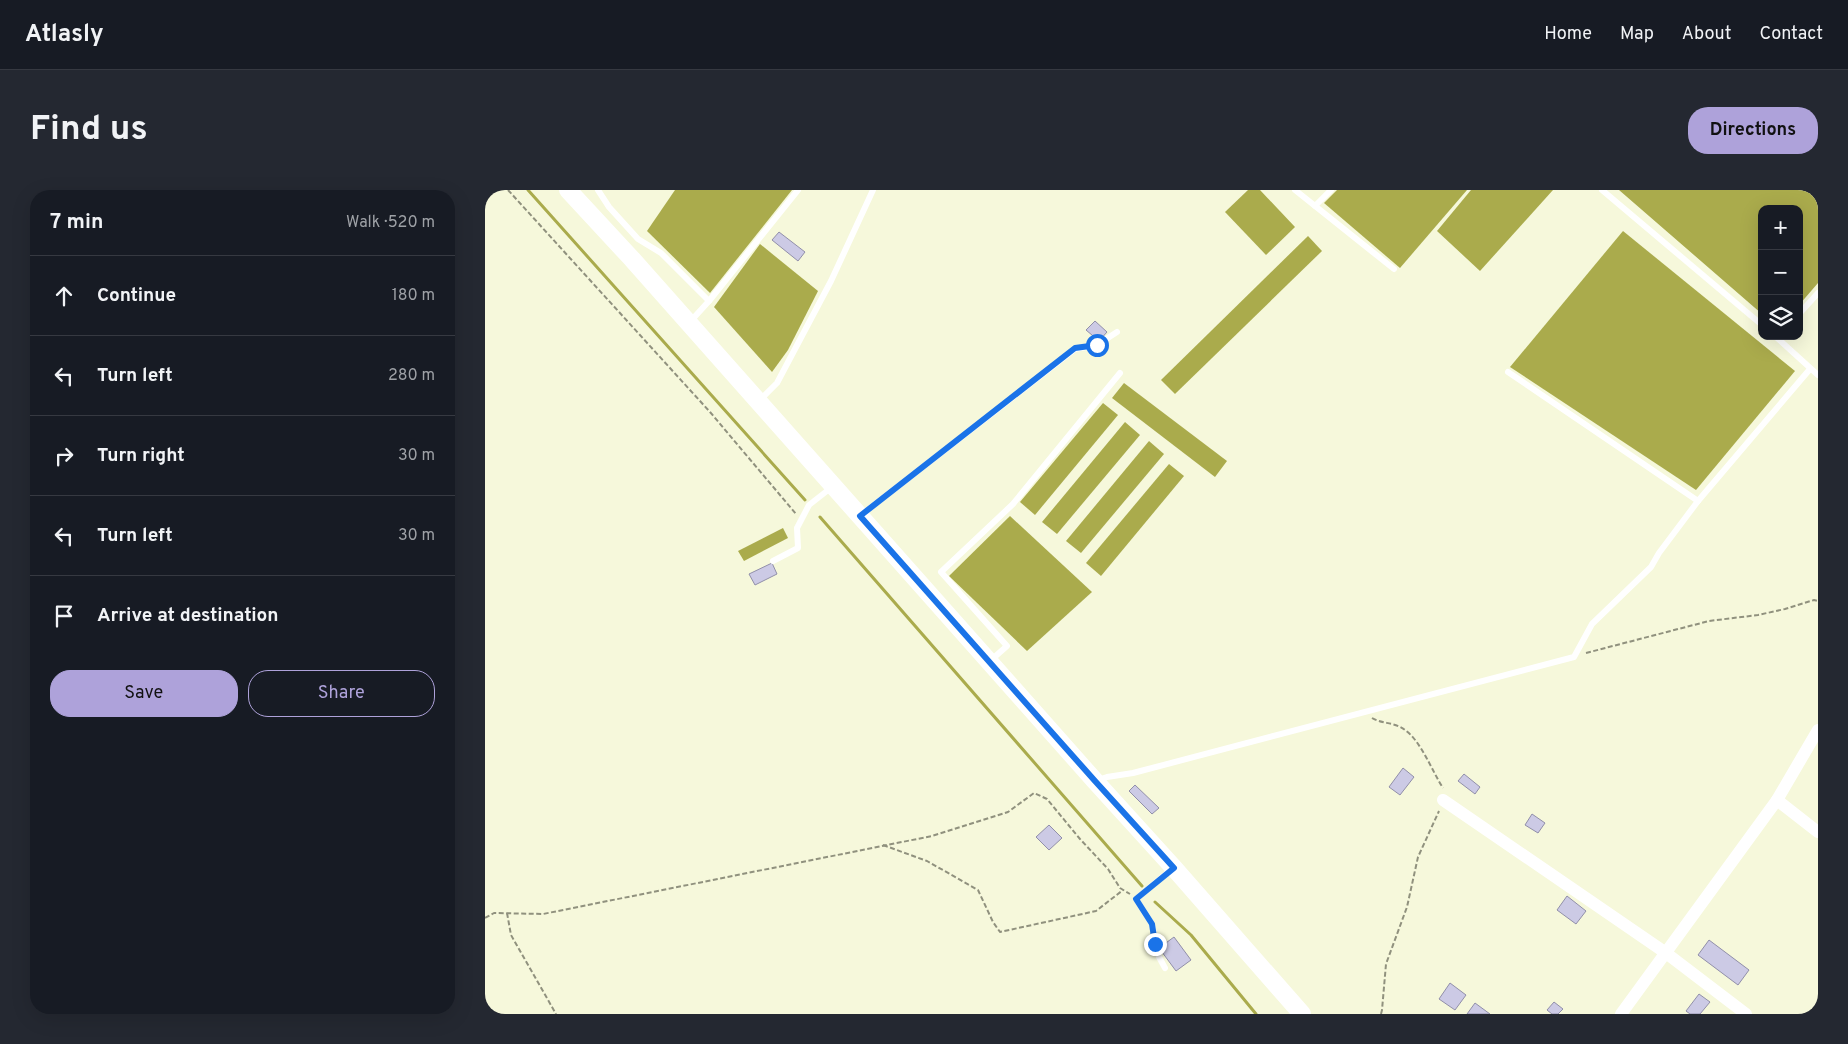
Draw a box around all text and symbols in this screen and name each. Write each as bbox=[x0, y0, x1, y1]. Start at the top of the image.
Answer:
text: Atlasly bbox=[25, 20, 104, 50]
text: Home bbox=[1544, 23, 1592, 46]
text: Map bbox=[1620, 23, 1654, 46]
text: About bbox=[1682, 23, 1731, 46]
text: Contact bbox=[1759, 23, 1823, 46]
button: Directions bbox=[1688, 107, 1818, 154]
text: Find us bbox=[30, 108, 148, 152]
map controls bbox=[1758, 205, 1803, 340]
button: + bbox=[1758, 205, 1803, 250]
text: 7 min bbox=[50, 209, 103, 236]
text: Walk · 520 m bbox=[346, 213, 435, 233]
button: − bbox=[1758, 250, 1803, 295]
icon: ahead bbox=[50, 282, 78, 310]
text: Continue bbox=[97, 284, 176, 308]
text: 180 m bbox=[392, 286, 435, 306]
button: layers bbox=[1758, 295, 1803, 340]
route start bbox=[1086, 334, 1109, 357]
icon: left bbox=[50, 362, 78, 390]
text: Turn left bbox=[97, 364, 173, 388]
text: 280 m bbox=[388, 366, 435, 386]
icon: right bbox=[50, 442, 78, 470]
text: Turn right bbox=[97, 444, 185, 468]
text: 30 m bbox=[398, 446, 435, 466]
icon: left bbox=[50, 522, 78, 550]
text: Turn left bbox=[97, 524, 173, 548]
text: 30 m bbox=[398, 526, 435, 546]
icon: arrive bbox=[50, 602, 78, 630]
text: Arrive at destination bbox=[97, 604, 278, 628]
button: Save bbox=[50, 670, 238, 717]
button: Share bbox=[248, 670, 435, 717]
route end bbox=[1144, 933, 1167, 956]

